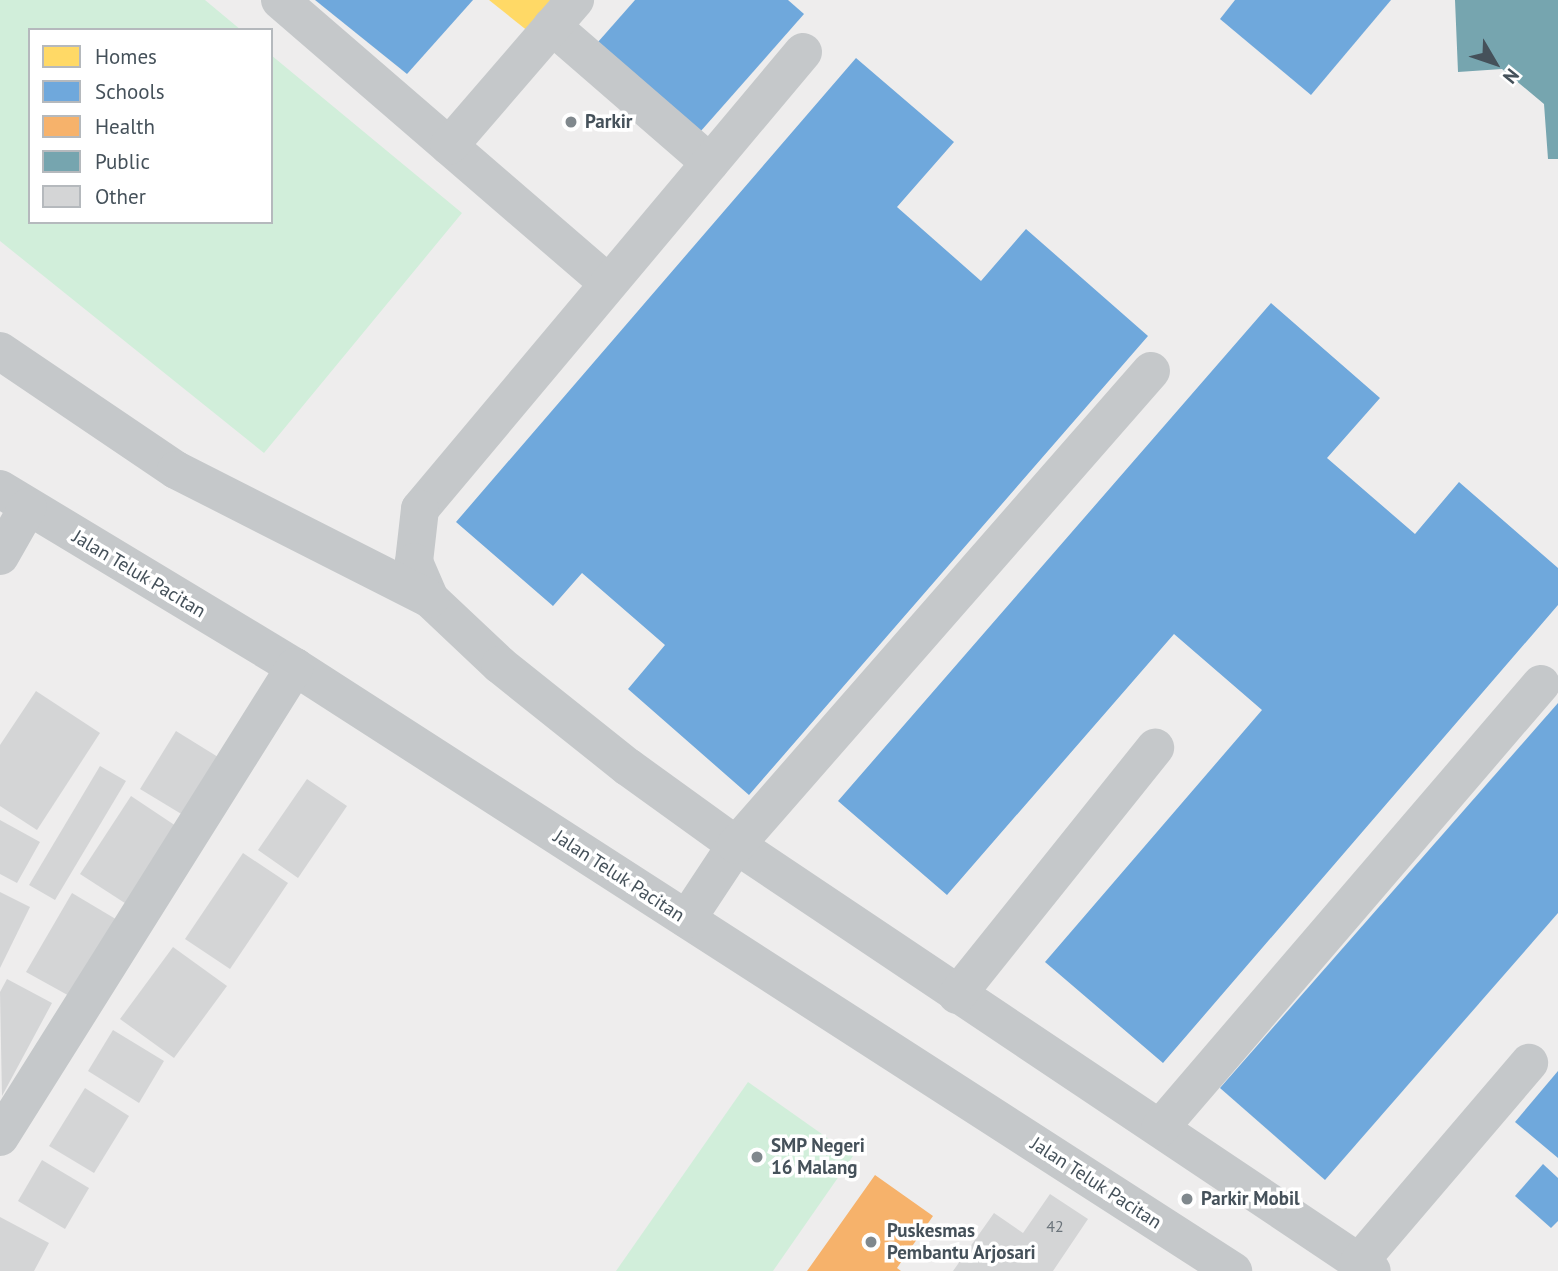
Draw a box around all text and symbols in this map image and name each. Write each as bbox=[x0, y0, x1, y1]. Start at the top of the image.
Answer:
legend bbox=[28, 28, 273, 224]
north arrow bbox=[1460, 28, 1530, 98]
text: Homes bbox=[95, 43, 157, 70]
text: N bbox=[1498, 64, 1525, 89]
text: Schools bbox=[95, 78, 165, 105]
place label: Parkir bbox=[585, 111, 633, 133]
text: Health bbox=[95, 113, 155, 140]
marker: Parkir bbox=[563, 114, 579, 130]
text: Public bbox=[95, 148, 150, 175]
text: Other bbox=[95, 183, 146, 210]
street label: Jalan Teluk Pacitan bbox=[68, 525, 210, 623]
street label: Jalan Teluk Pacitan bbox=[549, 825, 689, 927]
street label: Jalan Teluk Pacitan bbox=[1026, 1132, 1166, 1234]
place label: SMP Negeri 16 Malang bbox=[771, 1135, 866, 1179]
marker: SMP Negeri 16 Malang bbox=[749, 1149, 765, 1165]
place label: Parkir Mobil bbox=[1201, 1188, 1300, 1210]
marker: Parkir Mobil bbox=[1179, 1191, 1195, 1207]
house number: 42 bbox=[1046, 1216, 1064, 1236]
place label: Puskesmas Pembantu Arjosari bbox=[887, 1220, 1036, 1264]
marker: Puskesmas Pembantu Arjosari bbox=[861, 1232, 881, 1252]

